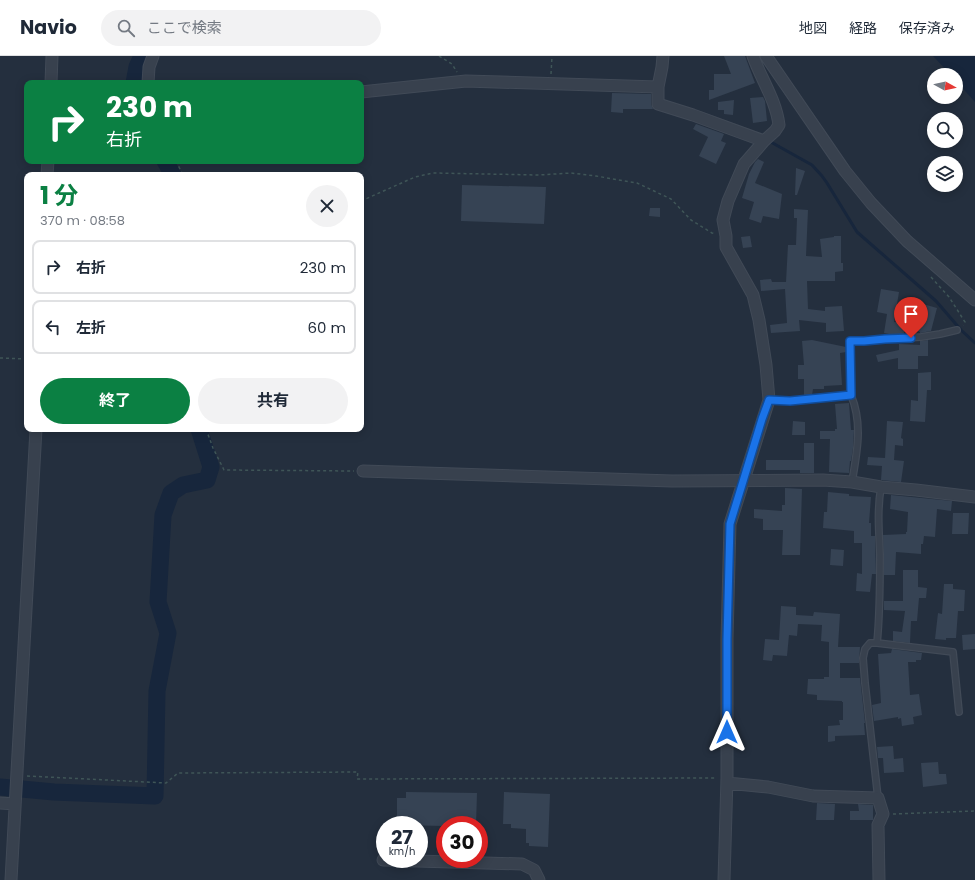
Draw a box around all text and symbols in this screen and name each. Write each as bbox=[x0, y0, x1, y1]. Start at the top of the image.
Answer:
search box bbox=[101, 10, 381, 46]
text: Navio bbox=[20, 14, 77, 41]
icon: search bbox=[115, 17, 137, 39]
text: ここで検索 bbox=[147, 17, 222, 38]
text: 地図 bbox=[799, 18, 827, 38]
text: 経路 bbox=[849, 18, 877, 38]
text: 保存済み bbox=[899, 18, 955, 38]
north arrow bbox=[927, 68, 963, 104]
map controls bbox=[927, 68, 963, 192]
text: 230 m bbox=[106, 88, 193, 127]
icon: right bbox=[40, 96, 92, 148]
button: search bbox=[927, 112, 963, 148]
text: 右折 bbox=[106, 127, 142, 152]
button: layers bbox=[927, 156, 963, 192]
text: 1 分 bbox=[40, 179, 78, 212]
button: close bbox=[306, 185, 348, 227]
text: 370 m · 08:58 bbox=[40, 211, 125, 230]
icon: right bbox=[42, 256, 64, 278]
text: 右折 bbox=[76, 257, 106, 278]
text: 230 m bbox=[300, 257, 346, 278]
pin bbox=[894, 297, 928, 338]
icon: arrive bbox=[900, 303, 922, 325]
icon: left bbox=[42, 316, 64, 338]
text: 左折 bbox=[76, 317, 106, 338]
text: 60 m bbox=[308, 317, 346, 338]
button: 終了 bbox=[40, 378, 190, 424]
button: 共有 bbox=[198, 378, 348, 424]
position arrow bbox=[706, 711, 748, 753]
speed limit sign: 30 bbox=[436, 816, 488, 868]
text: 27 bbox=[391, 823, 413, 851]
text: km/h bbox=[389, 844, 415, 859]

